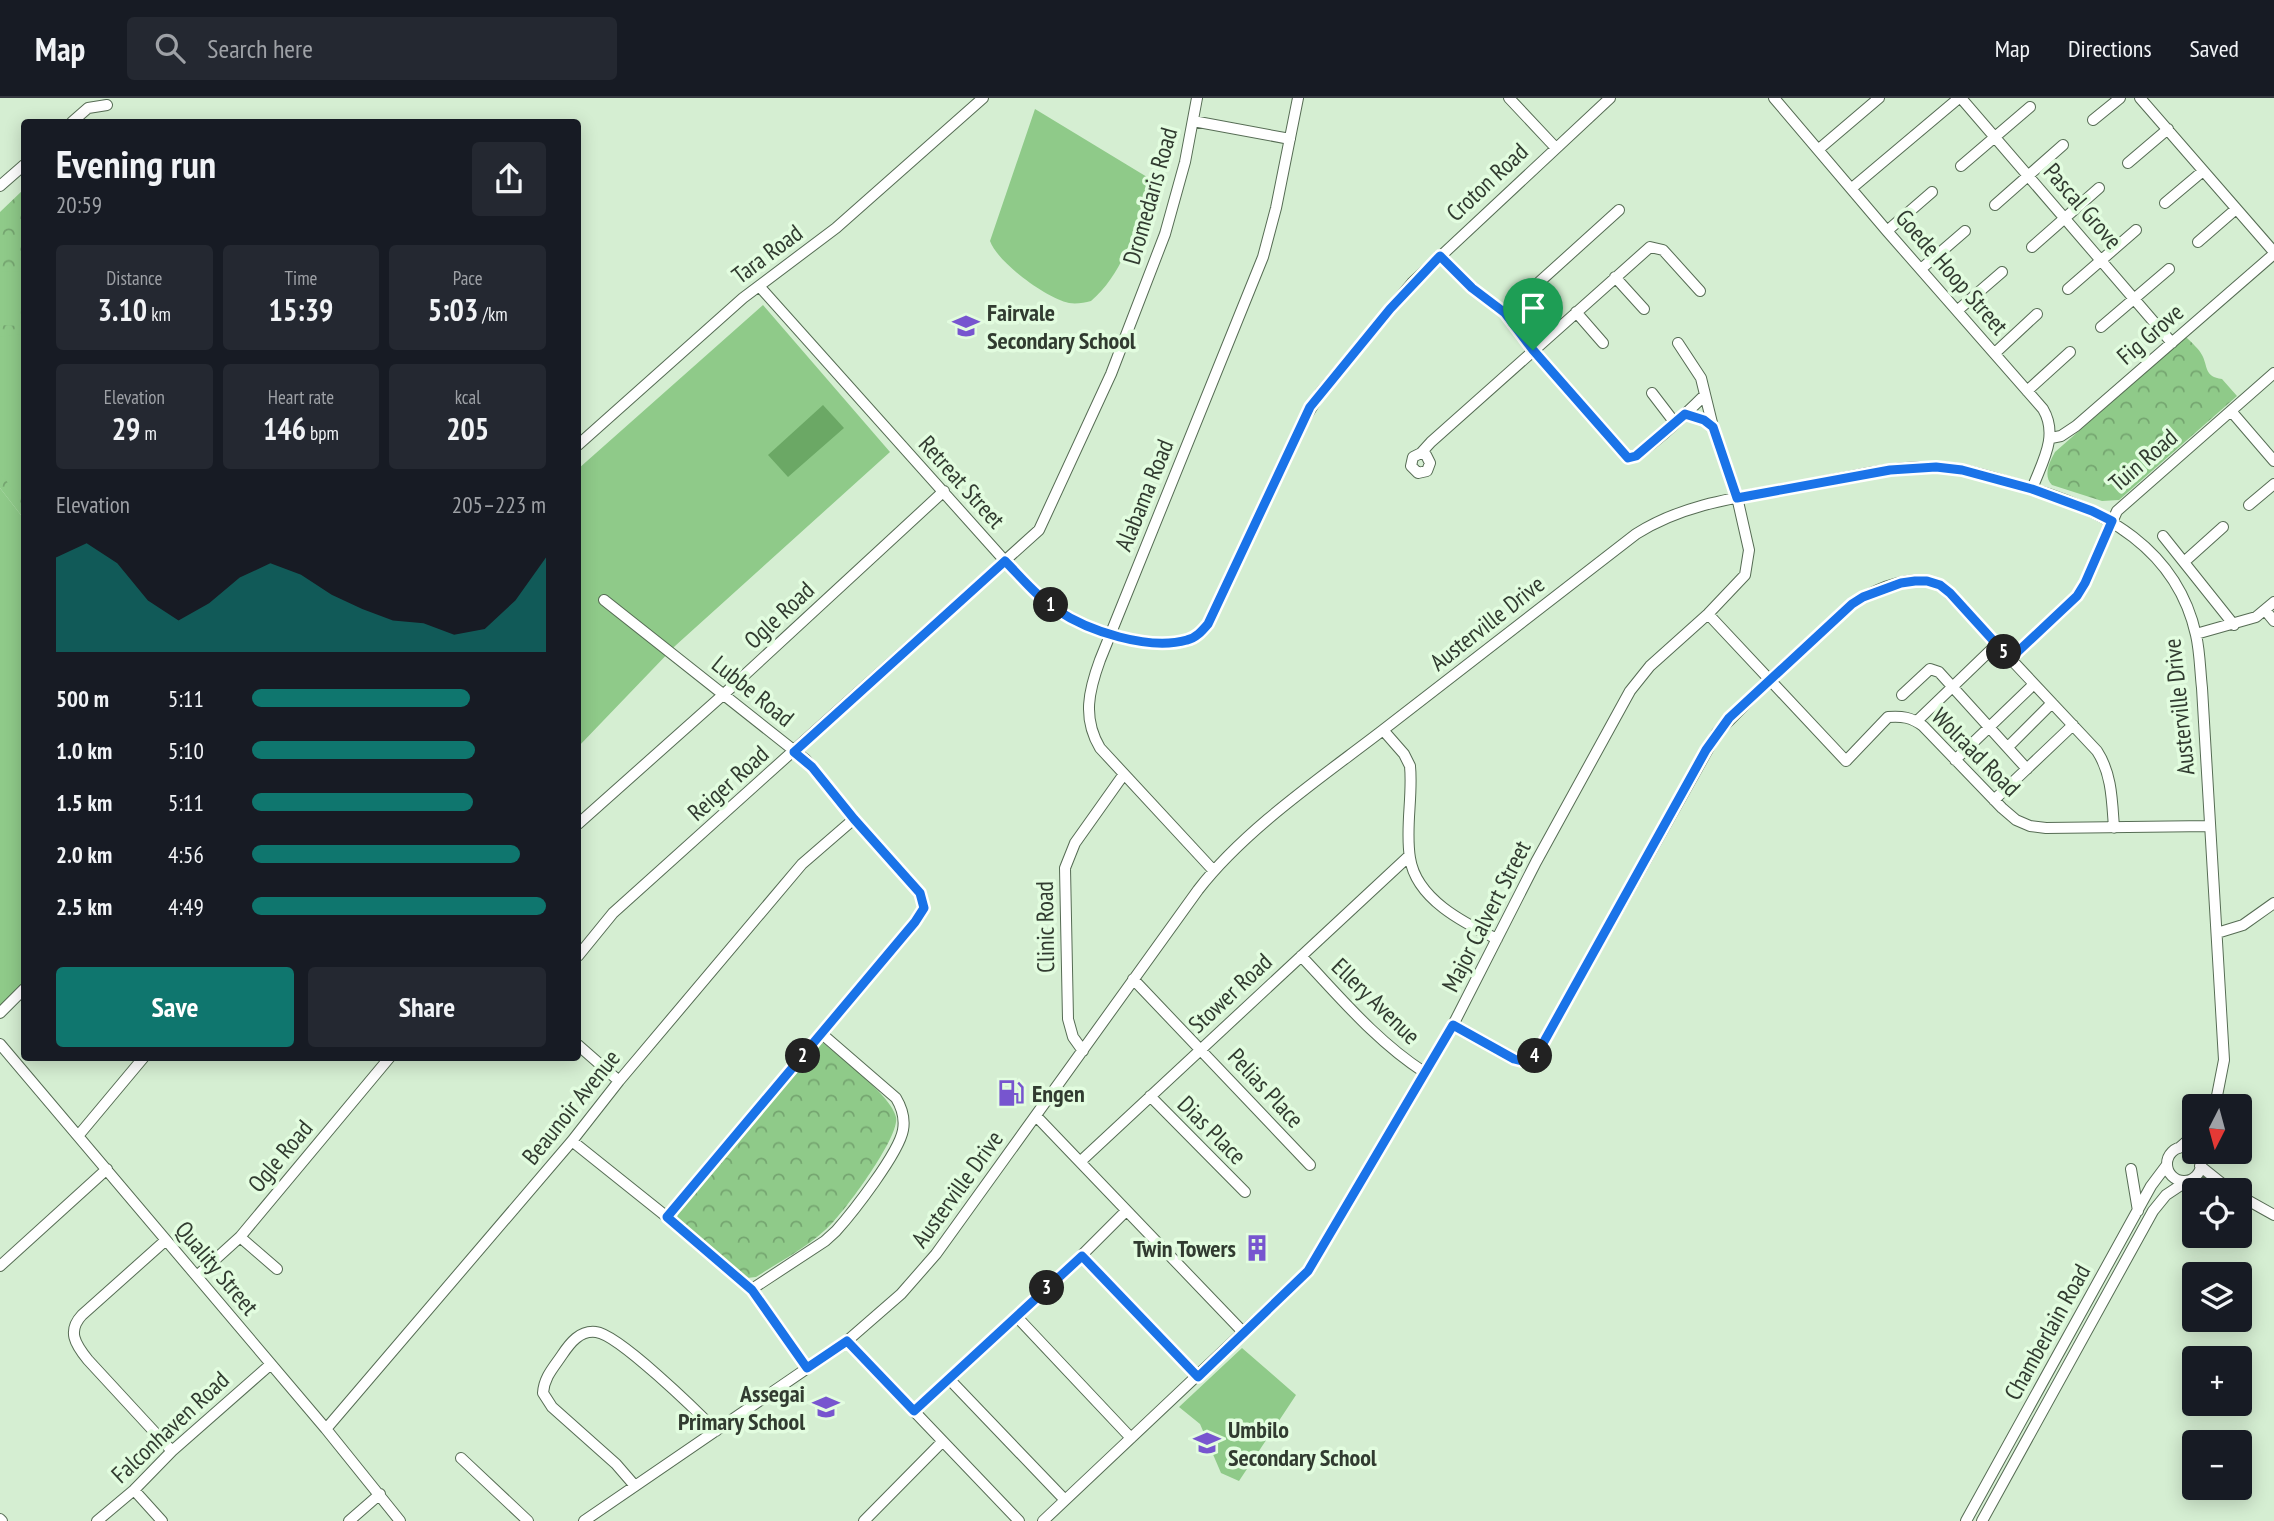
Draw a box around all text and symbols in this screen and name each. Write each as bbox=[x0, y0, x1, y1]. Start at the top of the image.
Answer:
search box bbox=[127, 17, 617, 80]
text: Map bbox=[35, 27, 85, 70]
icon: search bbox=[151, 29, 189, 67]
text: Search here bbox=[207, 32, 313, 65]
text: Map bbox=[1995, 33, 2030, 64]
text: Directions bbox=[2068, 33, 2152, 64]
text: Saved bbox=[2190, 33, 2239, 64]
street label: Dromedaris Road bbox=[1116, 124, 1184, 268]
street label: Croton Road bbox=[1440, 136, 1534, 228]
text: Evening run bbox=[56, 139, 216, 188]
button: share bbox=[472, 142, 546, 216]
street label: Pascal Grove bbox=[2037, 156, 2129, 256]
text: 20:59 bbox=[56, 190, 102, 219]
street label: Goede Hoop Street bbox=[1889, 203, 2015, 341]
street label: Tara Road bbox=[726, 217, 808, 291]
text: Distance bbox=[106, 266, 162, 290]
text: Time bbox=[285, 266, 317, 290]
text: Pace bbox=[453, 266, 483, 290]
pin bbox=[1503, 278, 1563, 350]
icon: arrive bbox=[1514, 289, 1552, 327]
text: 3.10 bbox=[98, 290, 147, 329]
text: 15:39 bbox=[269, 290, 333, 329]
text: 5:03 bbox=[428, 290, 478, 329]
place label: Fairvale Secondary School bbox=[987, 297, 1136, 356]
street label: Fig Grove bbox=[2110, 297, 2190, 371]
text: km bbox=[147, 302, 171, 326]
text: /km bbox=[478, 302, 508, 326]
school or university icon: Fairvale Secondary School bbox=[951, 311, 981, 341]
text: Elevation bbox=[104, 385, 165, 409]
text: Heart rate bbox=[268, 385, 334, 409]
text: kcal bbox=[455, 385, 481, 409]
text: 29 bbox=[112, 409, 140, 448]
text: 146 bbox=[263, 409, 306, 448]
text: 205 bbox=[446, 409, 489, 448]
text: m bbox=[140, 421, 157, 445]
text: bpm bbox=[306, 421, 339, 445]
street label: Tuin Road bbox=[2102, 422, 2184, 498]
street label: Retreat Street bbox=[912, 429, 1012, 535]
street label: Alabama Road bbox=[1108, 435, 1180, 555]
text: Elevation bbox=[56, 490, 130, 519]
text: 205–223 m bbox=[452, 490, 546, 519]
street label: Austerville Drive bbox=[1423, 569, 1551, 677]
street label: Ogle Road bbox=[737, 575, 821, 655]
pin: 1 bbox=[1034, 588, 1068, 622]
text: 1 bbox=[1046, 592, 1055, 616]
pin: 5 bbox=[1986, 634, 2022, 670]
street label: Austerville Drive bbox=[2156, 637, 2202, 777]
text: 5 bbox=[1999, 639, 2008, 663]
street label: Lubbe Road bbox=[706, 648, 800, 734]
text: 500 m bbox=[56, 684, 109, 713]
text: 5:11 bbox=[168, 684, 204, 713]
street label: Wolraad Road bbox=[1925, 701, 2027, 803]
text: 1.0 km bbox=[56, 736, 112, 765]
text: 5:10 bbox=[168, 736, 204, 765]
street label: Reiger Road bbox=[681, 738, 775, 828]
text: 1.5 km bbox=[56, 788, 112, 817]
text: 5:11 bbox=[168, 788, 204, 817]
street label: Major Calvert Street bbox=[1435, 835, 1538, 997]
text: 2.0 km bbox=[56, 840, 112, 869]
text: 4:56 bbox=[168, 840, 204, 869]
street label: Clinic Road bbox=[1029, 881, 1061, 973]
text: 2.5 km bbox=[56, 892, 112, 921]
text: 4:49 bbox=[168, 892, 204, 921]
street label: Stower Road bbox=[1182, 946, 1278, 1040]
street label: Ellery Avenue bbox=[1325, 951, 1427, 1051]
button: Save bbox=[56, 967, 294, 1047]
button: Share bbox=[308, 967, 546, 1047]
pin: 2 bbox=[786, 1038, 820, 1074]
pin: 4 bbox=[1518, 1038, 1552, 1074]
street label: Pelias Place bbox=[1221, 1042, 1311, 1134]
street label: Beaunoir Avenue bbox=[515, 1043, 627, 1171]
text: 2 bbox=[798, 1043, 807, 1067]
text: 4 bbox=[1530, 1043, 1539, 1067]
fuel station icon: Engen bbox=[996, 1078, 1026, 1108]
place label: Engen bbox=[1032, 1078, 1085, 1109]
street label: Dias Place bbox=[1171, 1089, 1253, 1171]
north arrow bbox=[2182, 1094, 2252, 1164]
map controls bbox=[2182, 1094, 2252, 1500]
street label: Ogle Road bbox=[241, 1113, 319, 1199]
street label: Austerville Drive bbox=[904, 1124, 1010, 1254]
button: locate bbox=[2182, 1178, 2252, 1248]
street label: Quality Street bbox=[169, 1215, 266, 1322]
place label: Twin Towers bbox=[1133, 1233, 1236, 1264]
building icon: Twin Towers bbox=[1242, 1233, 1272, 1263]
street label: Chamberlain Road bbox=[1997, 1259, 2097, 1405]
button: layers bbox=[2182, 1262, 2252, 1332]
pin: 3 bbox=[1030, 1270, 1064, 1306]
text: 3 bbox=[1042, 1275, 1051, 1299]
button: + bbox=[2182, 1346, 2252, 1416]
street label: Falconhaven Road bbox=[105, 1364, 235, 1490]
place label: Assegai Primary School bbox=[678, 1378, 805, 1437]
school or university icon: Assegai Primary School bbox=[811, 1392, 841, 1422]
place label: Umbilo Secondary School bbox=[1228, 1414, 1377, 1473]
school or university icon: Umbilo Secondary School bbox=[1192, 1428, 1222, 1458]
button: − bbox=[2182, 1430, 2252, 1500]

